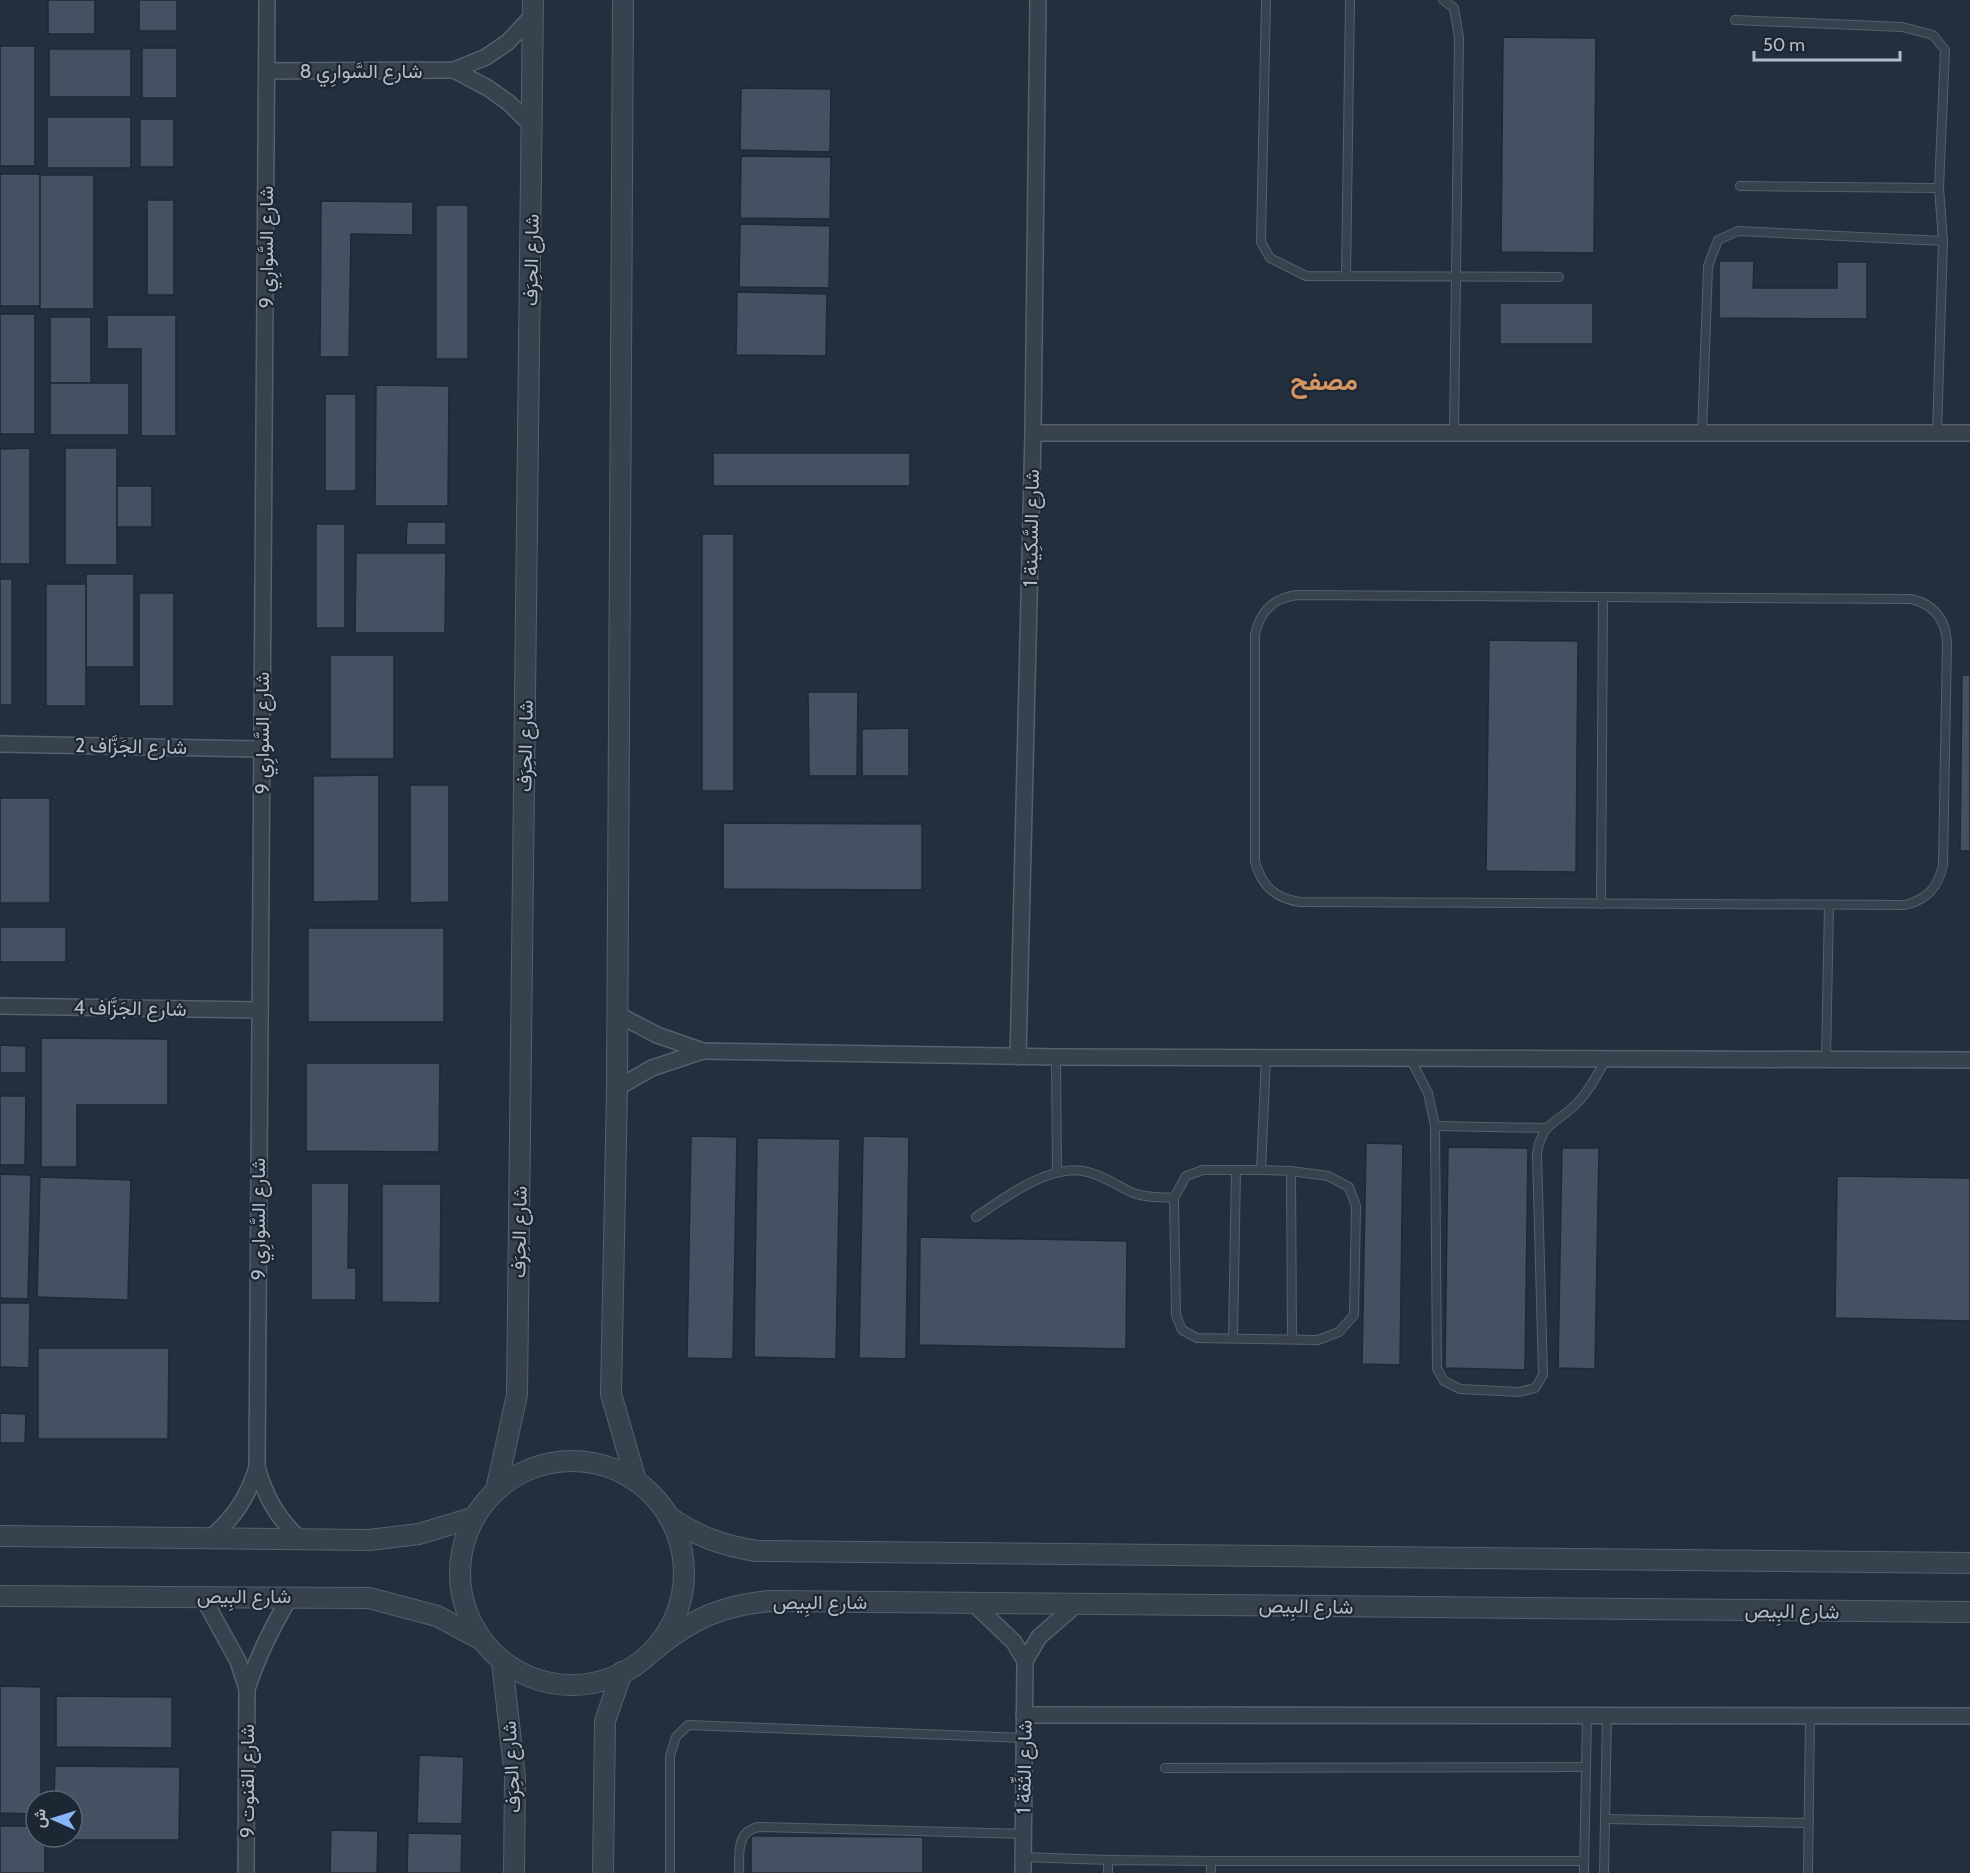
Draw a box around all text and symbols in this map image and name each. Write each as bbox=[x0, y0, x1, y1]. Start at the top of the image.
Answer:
scale bar bbox=[1754, 24, 1900, 62]
text: 50 m bbox=[1763, 34, 1805, 56]
street label: شارع السَّوارِي 8 bbox=[299, 59, 423, 88]
street label: شارع السَّوارِي 9 bbox=[254, 186, 283, 308]
street label: شارع الحِرَف bbox=[518, 214, 546, 306]
district label: مصفح bbox=[1290, 365, 1358, 399]
street label: شارع السَّكِينة 1 bbox=[1018, 469, 1046, 587]
street label: شارع السَّوارِي 9 bbox=[250, 672, 279, 794]
street label: شارع الحِرَف bbox=[512, 700, 540, 792]
street label: شارع الجَزَّاف 2 bbox=[75, 733, 187, 761]
street label: شارع الجَزَّاف 4 bbox=[73, 995, 187, 1023]
street label: شارع السَّوارِي 9 bbox=[246, 1158, 275, 1280]
street label: شارع الحِرَف bbox=[506, 1186, 534, 1278]
street label: شارع البِيص bbox=[197, 1584, 291, 1611]
street label: شارع البِيص bbox=[773, 1590, 867, 1617]
street label: شارع البِيص bbox=[1258, 1593, 1354, 1622]
street label: شارع البِيص bbox=[1744, 1598, 1840, 1627]
street label: شارع الحِرَف bbox=[497, 1720, 527, 1814]
street label: شارع الثِّقة 1 bbox=[1010, 1720, 1039, 1814]
street label: شارع القنوت 9 bbox=[235, 1724, 261, 1838]
north arrow bbox=[24, 1789, 84, 1849]
text: ش bbox=[30, 1808, 50, 1828]

